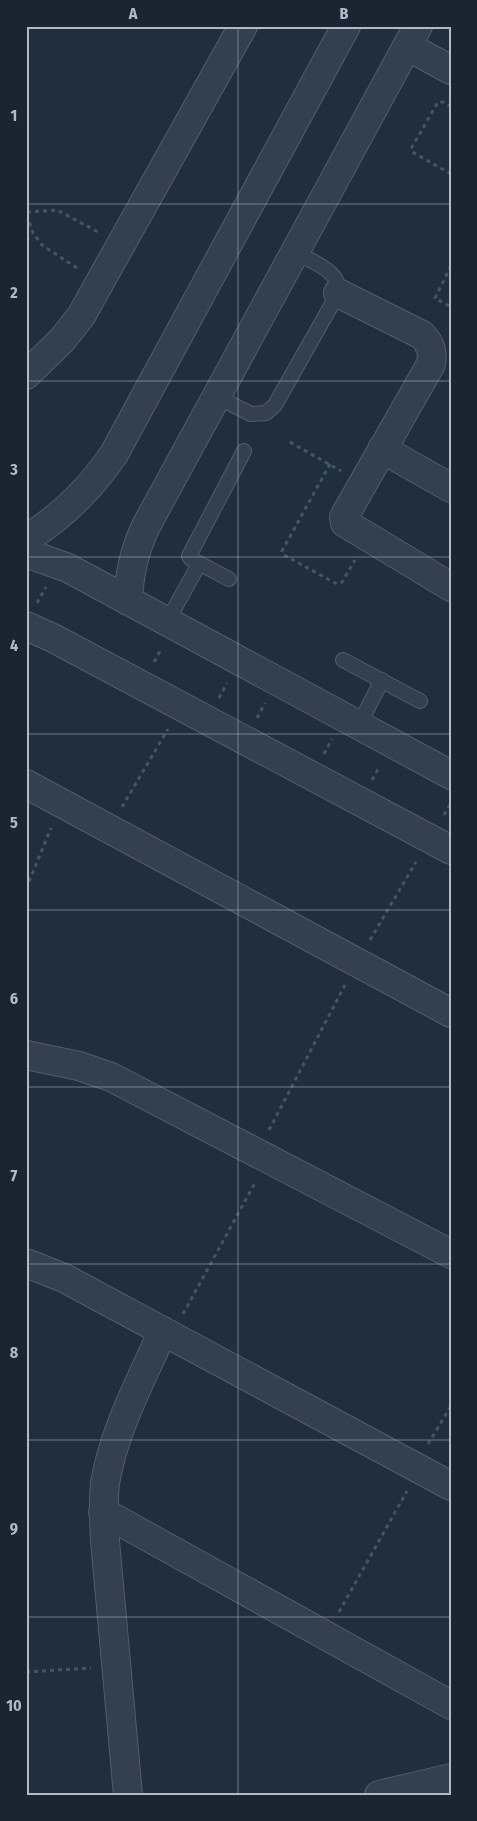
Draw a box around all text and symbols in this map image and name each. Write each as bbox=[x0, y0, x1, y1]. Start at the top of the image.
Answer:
text: A bbox=[128, 4, 138, 23]
text: B bbox=[340, 4, 349, 23]
text: 1 bbox=[11, 106, 17, 125]
text: 2 bbox=[9, 283, 18, 302]
text: 3 bbox=[9, 460, 18, 479]
text: 4 bbox=[10, 636, 18, 655]
text: 5 bbox=[10, 813, 18, 832]
text: 6 bbox=[10, 989, 18, 1008]
text: 7 bbox=[11, 1166, 18, 1185]
text: 8 bbox=[10, 1343, 19, 1362]
text: 9 bbox=[10, 1519, 18, 1538]
text: 10 bbox=[6, 1696, 22, 1715]

